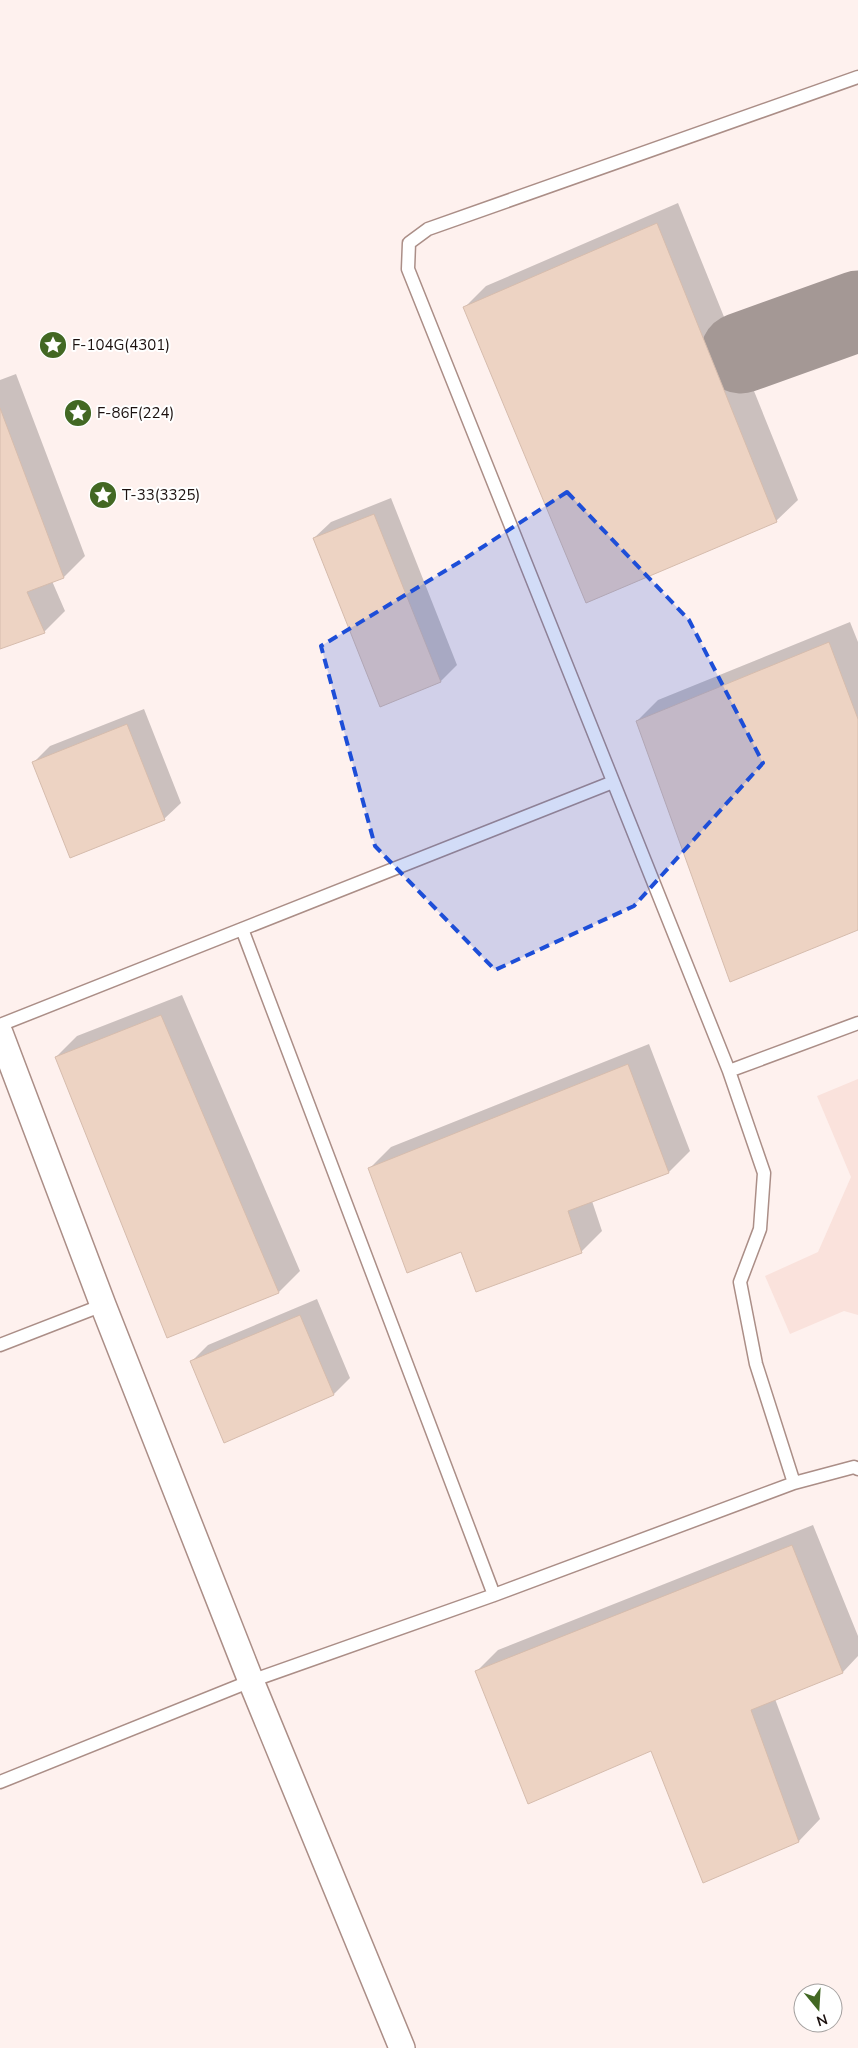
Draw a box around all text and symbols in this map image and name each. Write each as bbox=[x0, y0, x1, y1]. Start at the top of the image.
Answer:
place icon: F-104G(4301) bbox=[38, 330, 68, 360]
place label: F-104G(4301) bbox=[72, 335, 170, 355]
place icon: F-86F(224) bbox=[63, 398, 93, 428]
place label: F-86F(224) bbox=[97, 403, 174, 423]
place icon: T-33(3325) bbox=[88, 480, 118, 510]
place label: T-33(3325) bbox=[122, 485, 200, 505]
north arrow bbox=[793, 1983, 843, 2033]
text: N bbox=[814, 2009, 830, 2031]

